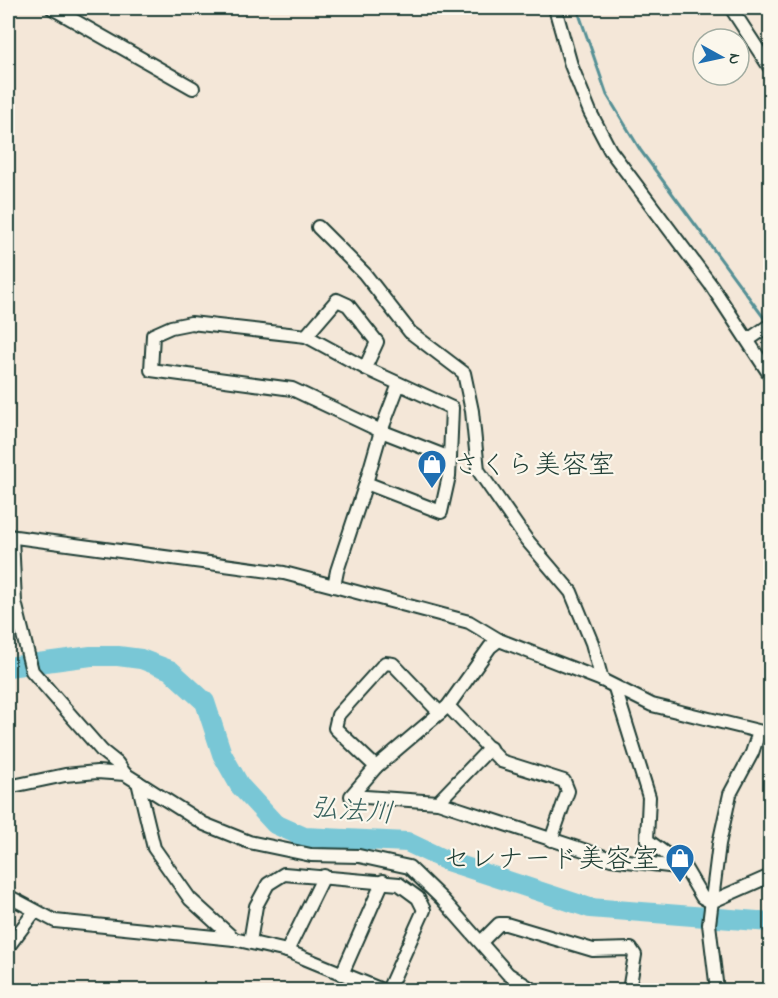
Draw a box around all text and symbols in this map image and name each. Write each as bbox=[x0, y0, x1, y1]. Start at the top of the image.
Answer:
north arrow bbox=[691, 27, 751, 87]
text: N bbox=[721, 52, 747, 66]
place label: さくら美容室 bbox=[453, 447, 615, 486]
shop icon: さくら美容室 bbox=[416, 448, 448, 490]
water label: 弘法川 bbox=[308, 789, 395, 836]
place label: セレナード美容室 bbox=[443, 841, 659, 880]
shop icon: セレナード美容室 bbox=[664, 842, 696, 884]

